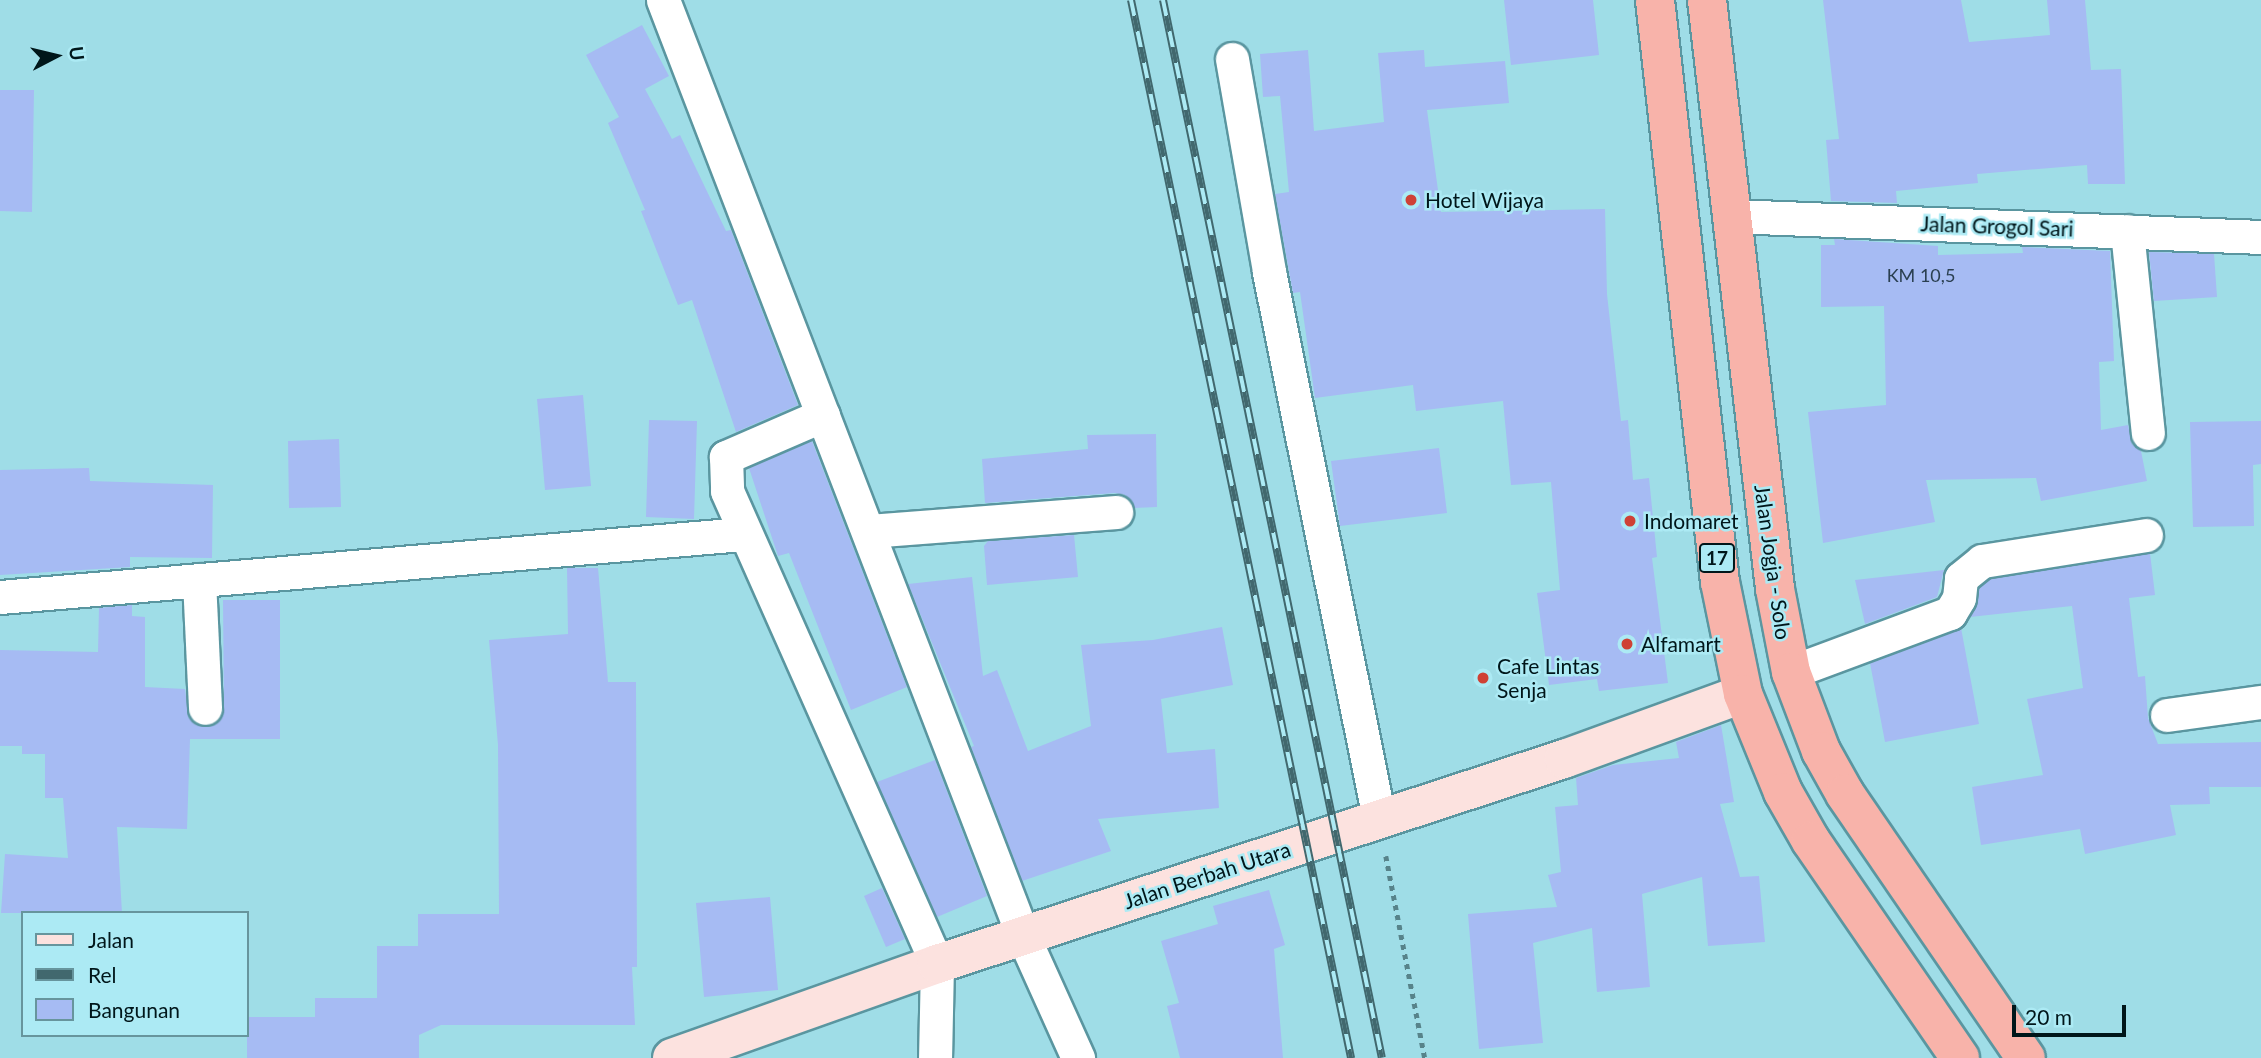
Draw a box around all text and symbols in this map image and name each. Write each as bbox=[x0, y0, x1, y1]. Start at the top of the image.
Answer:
north arrow bbox=[21, 21, 91, 91]
text: U bbox=[65, 45, 90, 62]
place label: Hotel Wijaya bbox=[1425, 187, 1544, 213]
marker: Hotel Wijaya bbox=[1403, 192, 1419, 208]
street label: Jalan Grogol Sari bbox=[1920, 211, 2074, 241]
house number: KM 10,5 bbox=[1887, 264, 1955, 286]
street label: Jalan Jogja - Solo bbox=[1750, 483, 1796, 641]
place label: Indomaret bbox=[1644, 508, 1739, 534]
marker: Indomaret bbox=[1622, 513, 1638, 529]
road number: 17 bbox=[1698, 542, 1736, 573]
place label: Alfamart bbox=[1641, 631, 1721, 657]
marker: Alfamart bbox=[1619, 636, 1635, 652]
place label: Cafe Lintas Senja bbox=[1497, 653, 1599, 703]
marker: Cafe Lintas Senja bbox=[1475, 670, 1491, 686]
street label: Jalan Berbah Utara bbox=[1120, 836, 1294, 914]
legend bbox=[21, 911, 248, 1037]
text: Jalan bbox=[88, 927, 134, 952]
text: Rel bbox=[88, 962, 117, 987]
scale bar bbox=[2016, 992, 2130, 1036]
text: Bangunan bbox=[88, 997, 180, 1022]
text: 20 m bbox=[2025, 1004, 2072, 1029]

